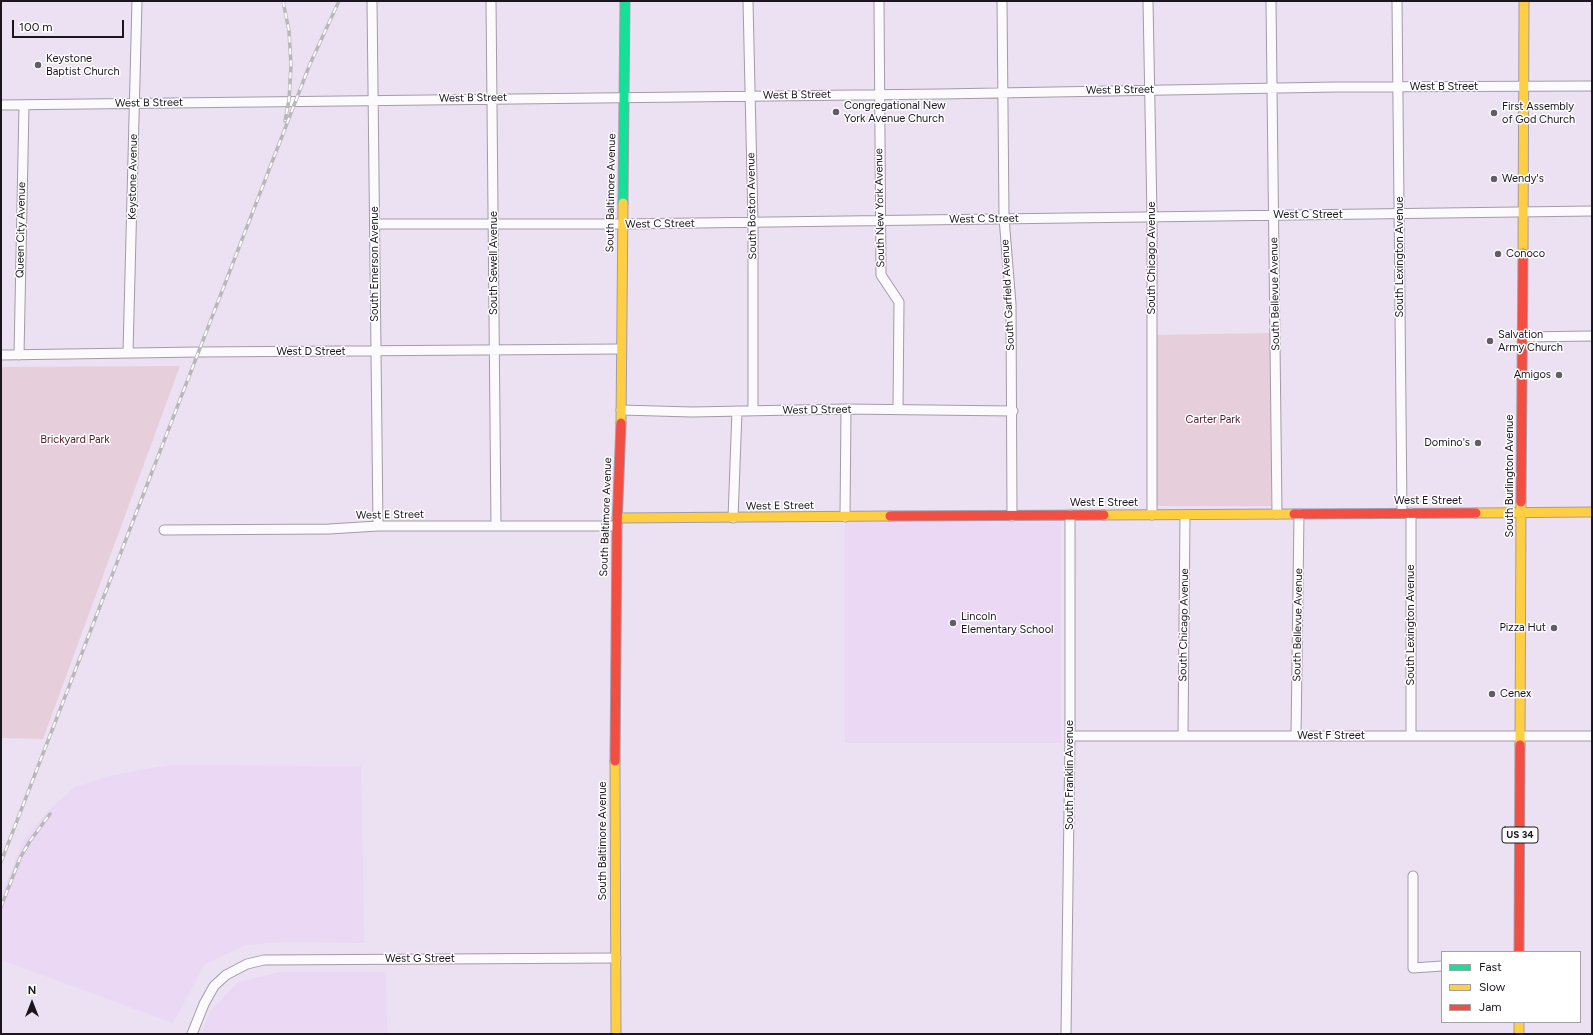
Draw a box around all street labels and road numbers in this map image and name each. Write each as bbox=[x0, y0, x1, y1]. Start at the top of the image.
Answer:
street label: West B Street bbox=[1410, 80, 1478, 94]
street label: West B Street bbox=[1086, 83, 1154, 97]
street label: West B Street bbox=[763, 88, 831, 102]
street label: West B Street bbox=[439, 91, 507, 105]
street label: West B Street bbox=[115, 96, 183, 110]
street label: South Baltimore Avenue bbox=[603, 133, 619, 253]
street label: Keystone Avenue bbox=[126, 134, 140, 220]
street label: South New York Avenue bbox=[872, 148, 888, 268]
street label: South Boston Avenue bbox=[744, 152, 760, 260]
street label: Queen City Avenue bbox=[14, 182, 28, 278]
street label: South Lexington Avenue bbox=[1393, 197, 1407, 317]
street label: South Chicago Avenue bbox=[1145, 201, 1159, 315]
street label: South Emerson Avenue bbox=[368, 206, 382, 322]
street label: West C Street bbox=[1273, 208, 1343, 222]
street label: South Sewell Avenue bbox=[487, 211, 501, 315]
street label: West C Street bbox=[949, 212, 1019, 226]
street label: West C Street bbox=[625, 217, 695, 231]
street label: South Bellevue Avenue bbox=[1267, 237, 1283, 351]
street label: South Garfield Avenue bbox=[998, 239, 1018, 351]
street label: West D Street bbox=[276, 345, 346, 359]
street label: West D Street bbox=[782, 403, 852, 417]
street label: South Burlington Avenue bbox=[1503, 415, 1517, 537]
street label: South Baltimore Avenue bbox=[597, 457, 615, 577]
street label: West E Street bbox=[1394, 494, 1462, 508]
street label: West E Street bbox=[1070, 496, 1138, 510]
street label: West E Street bbox=[746, 499, 814, 513]
street label: West E Street bbox=[356, 508, 424, 522]
street label: South Lexington Avenue bbox=[1404, 565, 1418, 685]
street label: South Chicago Avenue bbox=[1176, 568, 1192, 682]
street label: South Bellevue Avenue bbox=[1290, 568, 1306, 682]
street label: South Franklin Avenue bbox=[1063, 720, 1077, 830]
street label: West F Street bbox=[1297, 729, 1365, 743]
street label: South Baltimore Avenue bbox=[596, 781, 610, 901]
road number: US 34 bbox=[1502, 827, 1538, 843]
street label: West G Street bbox=[385, 952, 455, 966]

